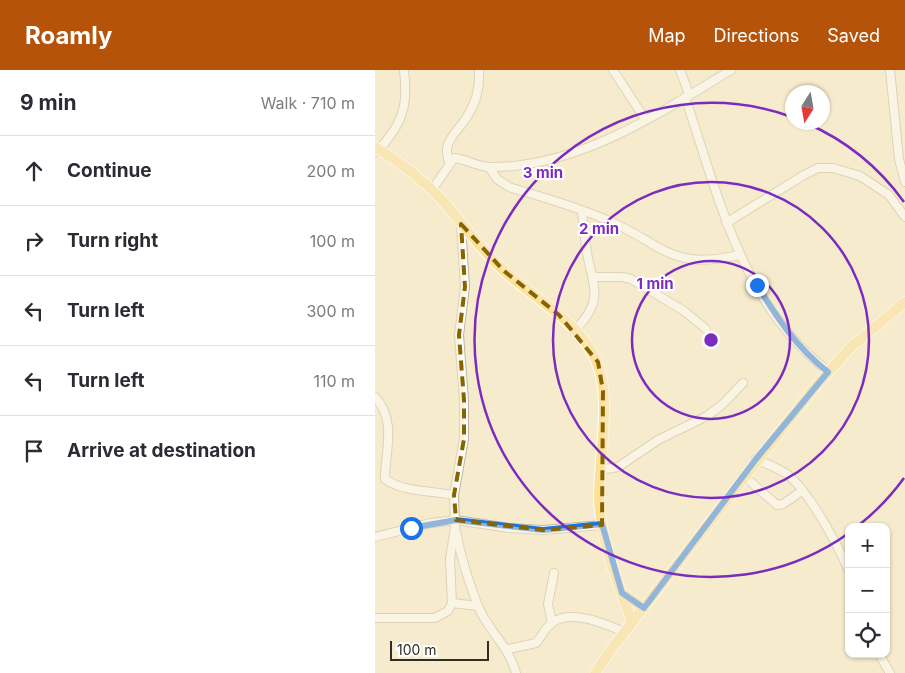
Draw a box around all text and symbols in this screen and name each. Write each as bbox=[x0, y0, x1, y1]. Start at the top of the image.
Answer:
text: Roamly bbox=[25, 21, 112, 50]
text: Map bbox=[648, 25, 686, 46]
text: Directions bbox=[714, 25, 799, 46]
text: Saved bbox=[827, 25, 880, 46]
north arrow bbox=[785, 85, 830, 130]
text: 9 min bbox=[20, 90, 77, 115]
text: Walk · 710 m bbox=[261, 93, 355, 113]
icon: ahead bbox=[20, 157, 48, 185]
text: Continue bbox=[67, 159, 152, 182]
text: 200 m bbox=[307, 161, 355, 181]
text: 3 min bbox=[523, 163, 563, 182]
text: 2 min bbox=[579, 219, 619, 238]
icon: right bbox=[20, 227, 48, 255]
text: Turn right bbox=[67, 229, 158, 252]
text: 100 m bbox=[310, 231, 355, 251]
text: 1 min bbox=[636, 274, 674, 293]
route end bbox=[746, 274, 769, 297]
icon: left bbox=[20, 297, 48, 325]
text: Turn left bbox=[67, 299, 145, 322]
text: 300 m bbox=[306, 301, 355, 321]
centre of rings bbox=[702, 331, 720, 349]
icon: left bbox=[20, 367, 48, 395]
text: Turn left bbox=[67, 369, 145, 392]
text: 110 m bbox=[313, 371, 355, 391]
icon: arrive bbox=[20, 437, 48, 465]
text: Arrive at destination bbox=[67, 439, 256, 462]
route start bbox=[400, 517, 423, 540]
map controls bbox=[845, 523, 890, 658]
button: + bbox=[845, 523, 890, 568]
button: − bbox=[845, 568, 890, 613]
button: locate bbox=[845, 613, 890, 658]
scale bar bbox=[390, 638, 489, 661]
text: 100 m bbox=[397, 641, 437, 658]

